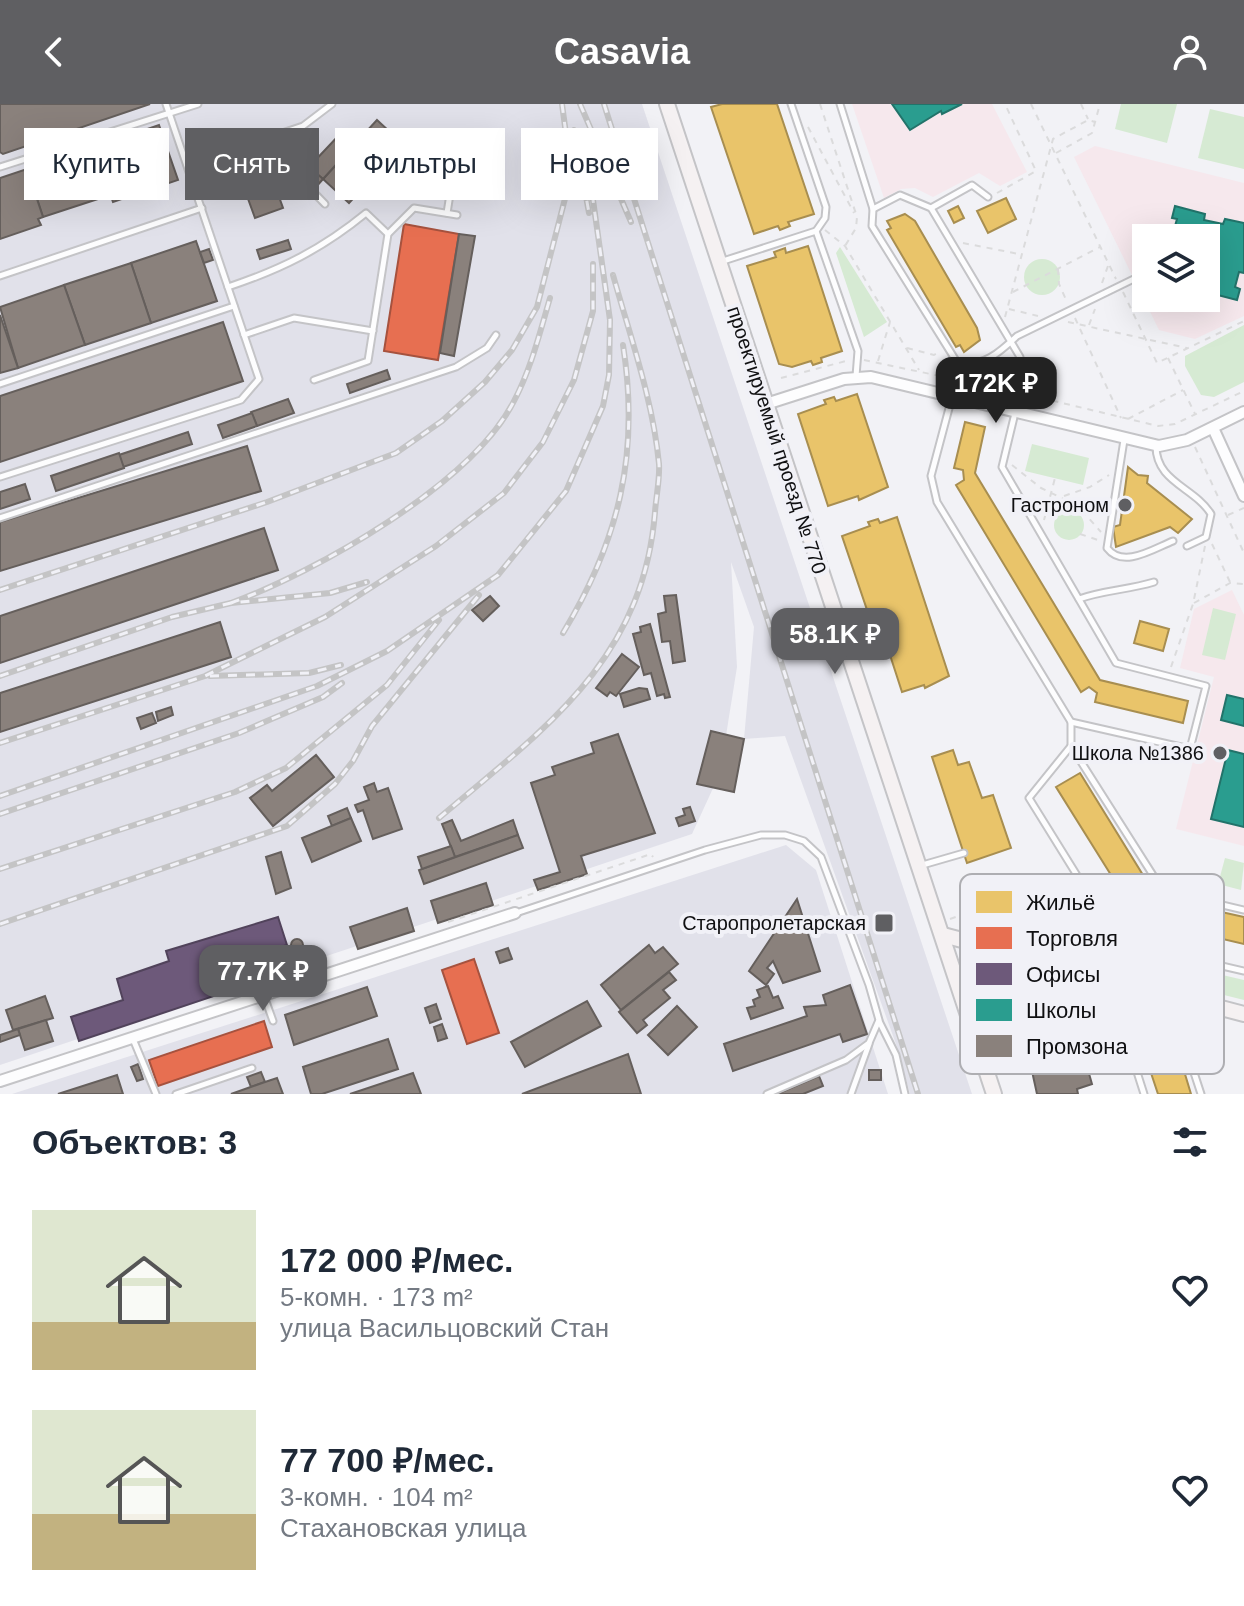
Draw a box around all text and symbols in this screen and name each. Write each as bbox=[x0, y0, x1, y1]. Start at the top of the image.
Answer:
icon: back bbox=[32, 30, 76, 74]
icon: person bbox=[1168, 30, 1212, 74]
text: Casavia bbox=[554, 31, 690, 72]
chip: Купить bbox=[24, 128, 169, 200]
chip: Снять bbox=[185, 128, 319, 200]
chip: Фильтры bbox=[335, 128, 505, 200]
chip: Новое bbox=[521, 128, 658, 200]
map controls bbox=[1132, 224, 1220, 312]
button: layers bbox=[1132, 224, 1220, 312]
street label: проектируемый проезд № 770 bbox=[723, 303, 831, 577]
pin: 172K ₽ bbox=[931, 357, 1061, 425]
text: 172K ₽ bbox=[954, 368, 1038, 398]
place label: Гастроном bbox=[1011, 494, 1109, 516]
marker: Гастроном bbox=[1116, 496, 1134, 514]
pin: 58.1K ₽ bbox=[761, 608, 909, 676]
text: 58.1K ₽ bbox=[789, 619, 881, 649]
place label: Школа №1386 bbox=[1072, 742, 1204, 764]
marker: Школа №1386 bbox=[1211, 744, 1229, 762]
legend bbox=[960, 874, 1224, 1074]
text: Жильё bbox=[1026, 890, 1095, 915]
place label: Старопролетарская bbox=[682, 912, 866, 934]
marker: Старопролетарская bbox=[873, 912, 895, 934]
text: Торговля bbox=[1026, 926, 1118, 951]
pin: 77.7K ₽ bbox=[189, 945, 337, 1013]
text: 77.7K ₽ bbox=[217, 956, 309, 986]
text: Офисы bbox=[1026, 962, 1100, 987]
text: Школы bbox=[1026, 998, 1096, 1023]
text: Промзона bbox=[1026, 1034, 1128, 1059]
icon: filters bbox=[1168, 1120, 1212, 1164]
text: Объектов: 3 bbox=[32, 1123, 237, 1161]
text: 172 000 ₽/мес. bbox=[280, 1241, 514, 1279]
icon: home bbox=[96, 1242, 192, 1338]
icon: heart bbox=[1168, 1268, 1212, 1312]
text: 5-комн. · 173 m² bbox=[280, 1282, 473, 1312]
text: улица Васильцовский Стан bbox=[280, 1313, 609, 1343]
text: 77 700 ₽/мес. bbox=[280, 1441, 495, 1479]
icon: home bbox=[96, 1442, 192, 1538]
icon: heart bbox=[1168, 1468, 1212, 1512]
text: 3-комн. · 104 m² bbox=[280, 1482, 473, 1512]
text: Стахановская улица bbox=[280, 1513, 527, 1543]

